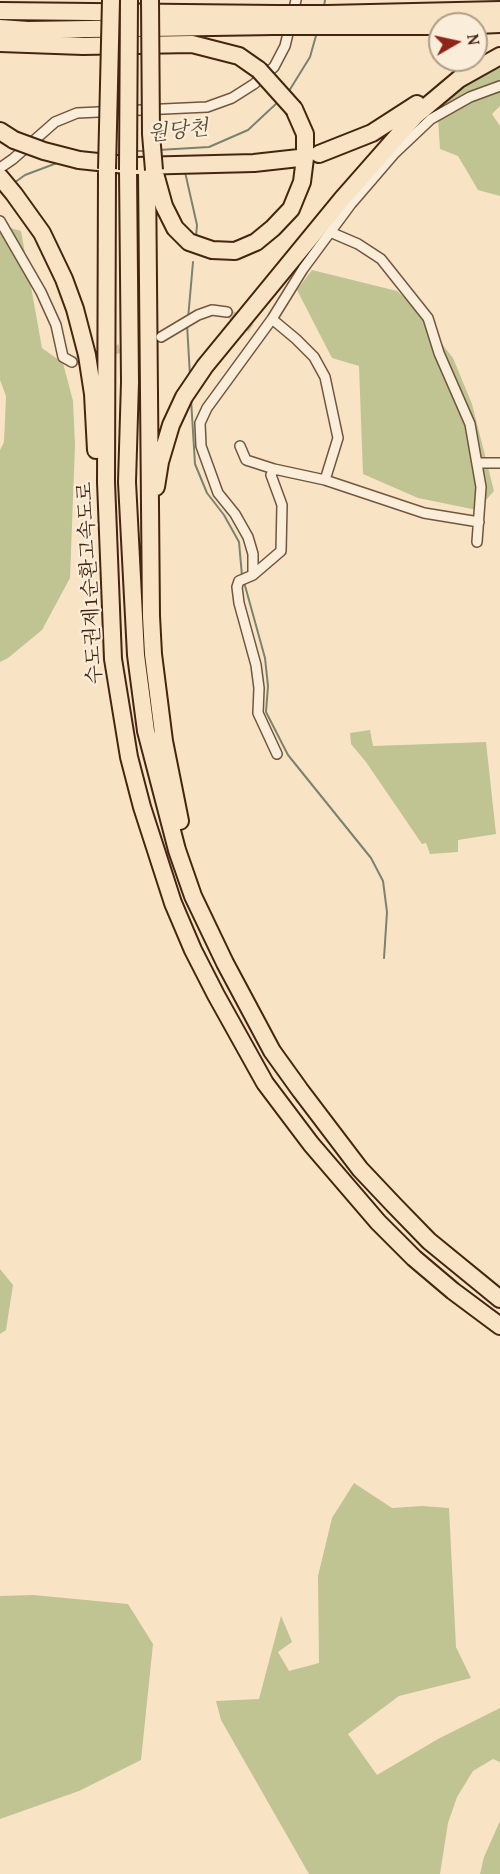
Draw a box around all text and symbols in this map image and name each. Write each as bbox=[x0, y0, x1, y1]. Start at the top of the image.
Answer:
north arrow bbox=[428, 12, 488, 72]
text: N bbox=[461, 32, 486, 47]
water label: 원당천 bbox=[146, 116, 210, 148]
street label: 수도권제1순환고속도로 bbox=[74, 481, 108, 685]

